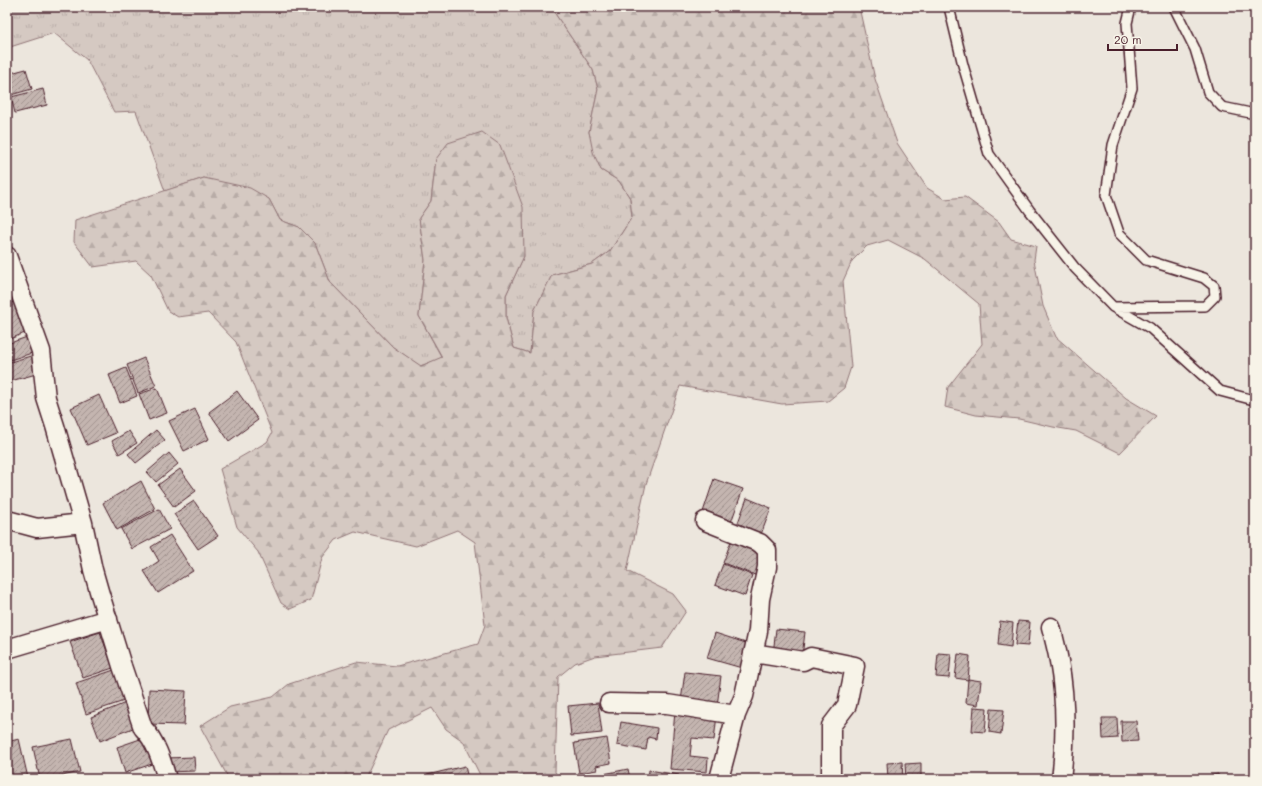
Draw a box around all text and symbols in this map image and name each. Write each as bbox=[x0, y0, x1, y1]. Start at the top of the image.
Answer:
scale bar bbox=[1108, 26, 1177, 52]
text: 20 m bbox=[1114, 31, 1142, 47]

